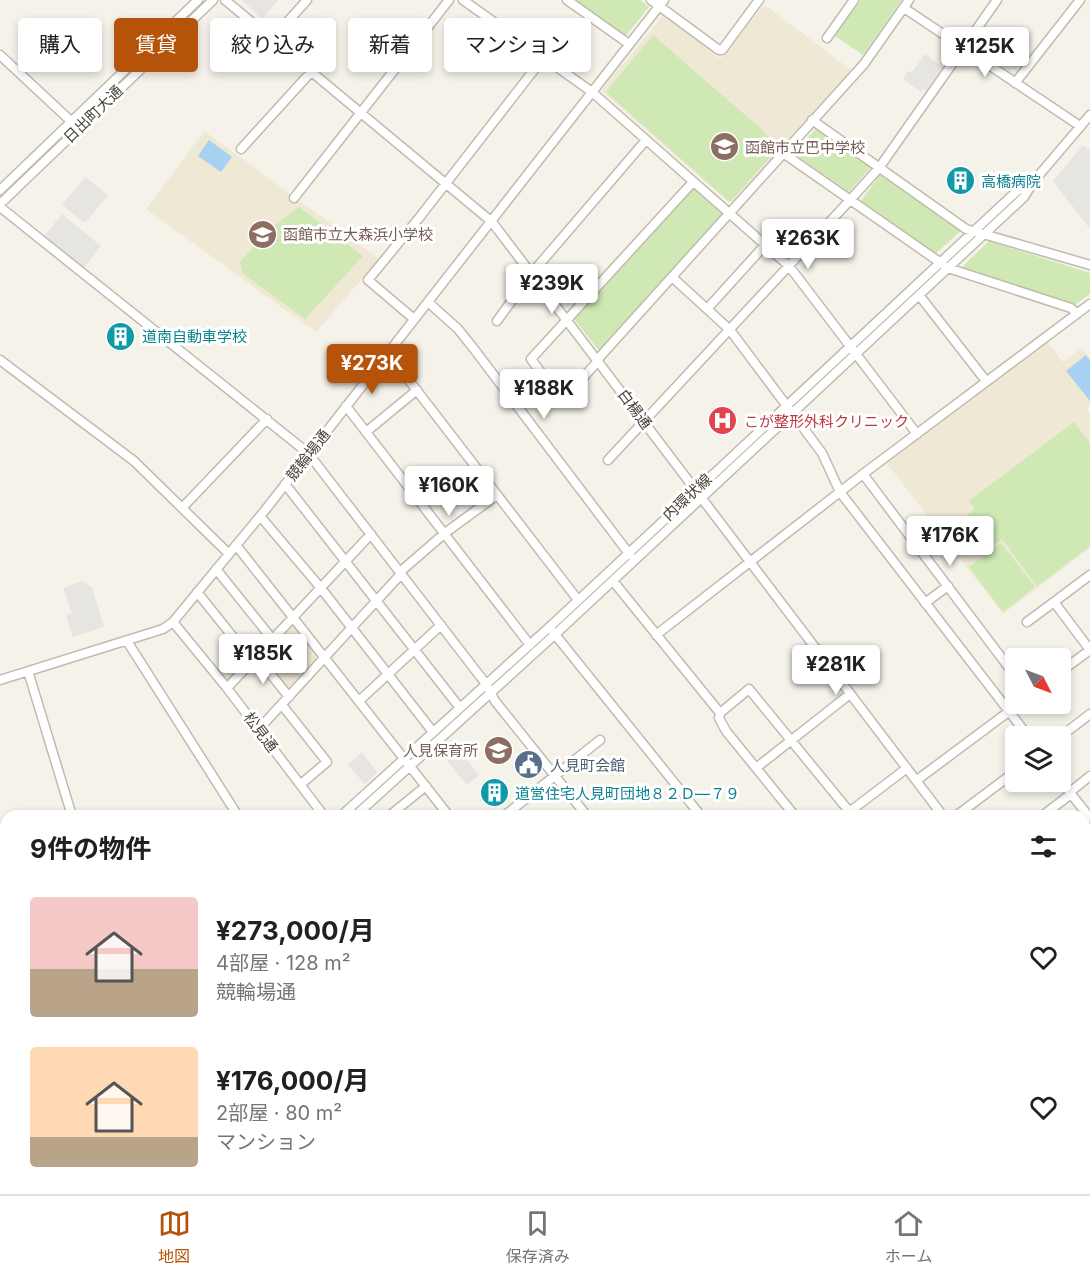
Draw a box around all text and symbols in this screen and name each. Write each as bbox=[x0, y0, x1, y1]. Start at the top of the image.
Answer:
chip: 購入 bbox=[18, 18, 102, 72]
chip: 賃貸 bbox=[114, 18, 198, 72]
chip: 絞り込み bbox=[210, 18, 336, 72]
chip: 新着 bbox=[348, 18, 432, 72]
chip: マンション bbox=[444, 18, 591, 72]
pin: ¥125K bbox=[943, 27, 1027, 78]
text: ¥125K bbox=[955, 34, 1015, 58]
street label: 日出町大通 bbox=[59, 81, 127, 147]
school or university icon: 函館市立巴中学校 bbox=[708, 131, 740, 163]
place label: 函館市立巴中学校 bbox=[745, 138, 865, 157]
building icon: 高橋病院 bbox=[944, 165, 976, 197]
place label: 高橋病院 bbox=[981, 172, 1041, 191]
school or university icon: 函館市立大森浜小学校 bbox=[246, 218, 278, 250]
pin: ¥263K bbox=[766, 219, 850, 270]
place label: 函館市立大森浜小学校 bbox=[283, 225, 433, 244]
text: ¥263K bbox=[776, 226, 840, 250]
pin: ¥239K bbox=[510, 264, 594, 315]
text: ¥239K bbox=[520, 271, 584, 295]
building icon: 道南自動車学校 bbox=[105, 320, 137, 352]
place label: 道南自動車学校 bbox=[142, 327, 247, 346]
pin: ¥273K bbox=[330, 344, 414, 395]
text: ¥273K bbox=[341, 351, 403, 375]
pin: ¥188K bbox=[502, 369, 586, 420]
text: ¥188K bbox=[514, 376, 574, 400]
street label: 白楊通 bbox=[614, 385, 656, 433]
hospital icon: こが整形外科クリニック bbox=[707, 405, 739, 437]
place label: こが整形外科クリニック bbox=[744, 412, 909, 431]
street label: 競輪場通 bbox=[282, 426, 334, 484]
pin: ¥160K bbox=[407, 466, 491, 517]
street label: 内環状線 bbox=[659, 470, 715, 524]
text: ¥160K bbox=[419, 473, 479, 497]
pin: ¥176K bbox=[908, 516, 992, 567]
text: ¥176K bbox=[921, 523, 979, 547]
pin: ¥185K bbox=[221, 634, 305, 685]
text: ¥185K bbox=[233, 641, 293, 665]
pin: ¥281K bbox=[794, 645, 878, 696]
north arrow bbox=[1005, 648, 1071, 714]
map controls bbox=[1005, 648, 1071, 792]
text: ¥281K bbox=[806, 652, 866, 676]
street label: 松見通 bbox=[240, 708, 282, 756]
button: layers bbox=[1005, 726, 1071, 792]
school or university icon: 人見保育所 bbox=[483, 734, 515, 766]
place label: 人見保育所 bbox=[403, 741, 478, 760]
public building icon: 人見町会館 bbox=[513, 749, 545, 781]
place label: 人見町会館 bbox=[550, 756, 625, 775]
building icon: 道営住宅人見町団地８２Ｄ―７９ bbox=[478, 777, 510, 809]
place label: 道営住宅人見町団地８２Ｄ―７９ bbox=[515, 784, 740, 803]
icon: filters bbox=[1027, 830, 1060, 863]
text: 9件の物件 bbox=[30, 833, 151, 864]
text: ¥273,000/月 bbox=[216, 915, 375, 946]
icon: home bbox=[78, 921, 150, 993]
icon: heart bbox=[1027, 941, 1060, 974]
text: 4部屋 · 128 m² bbox=[216, 951, 351, 975]
text: 競輪場通 bbox=[216, 980, 296, 1004]
text: ¥176,000/月 bbox=[216, 1065, 369, 1096]
icon: home bbox=[78, 1071, 150, 1143]
icon: heart bbox=[1027, 1091, 1060, 1124]
text: 2部屋 · 80 m² bbox=[216, 1101, 342, 1125]
text: マンション bbox=[216, 1130, 316, 1154]
tab: 地図 bbox=[158, 1207, 191, 1267]
tab: 保存済み bbox=[506, 1207, 570, 1267]
tab: ホーム bbox=[885, 1207, 932, 1267]

